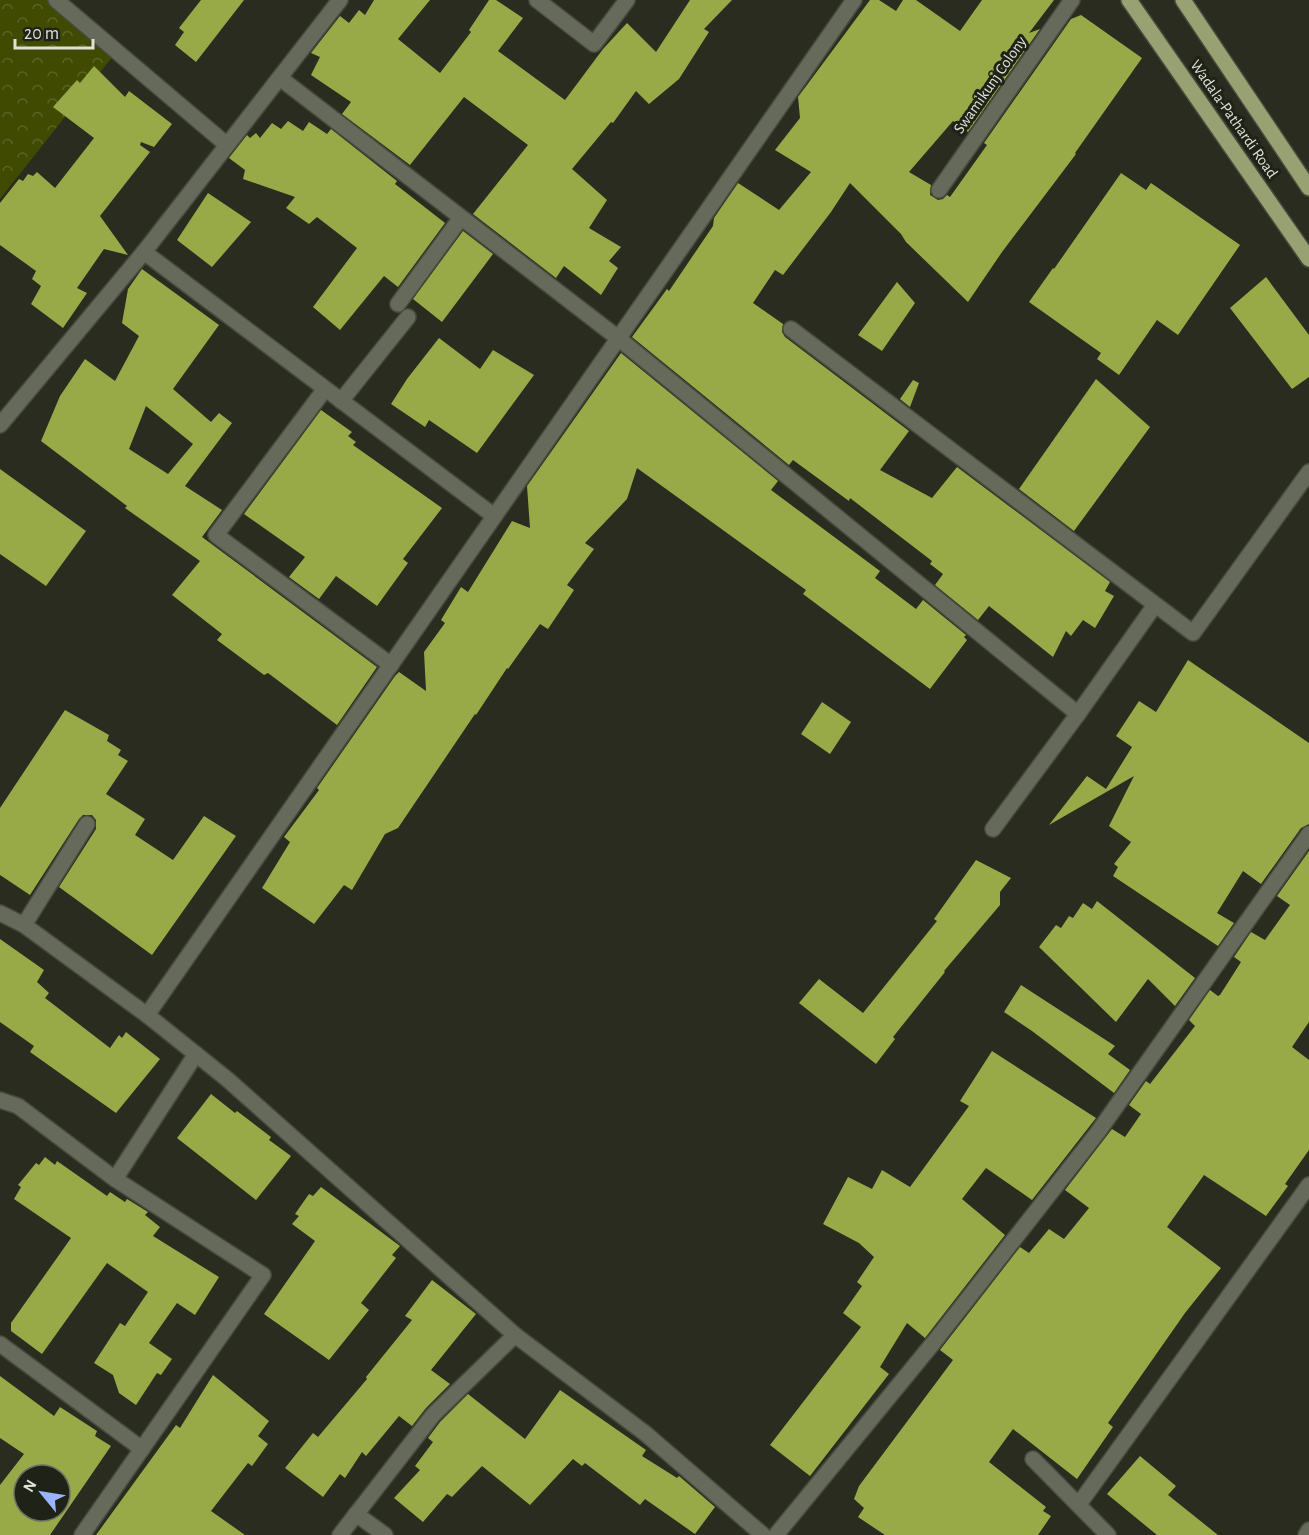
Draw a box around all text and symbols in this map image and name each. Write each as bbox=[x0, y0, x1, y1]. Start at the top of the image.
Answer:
scale bar bbox=[15, 12, 93, 50]
text: 20 m bbox=[24, 25, 59, 43]
street label: Swamikunj Colony bbox=[951, 33, 1030, 137]
street label: Wadala-Pathardi Road bbox=[1187, 57, 1281, 181]
north arrow bbox=[12, 1463, 72, 1523]
text: N bbox=[20, 1477, 40, 1495]

